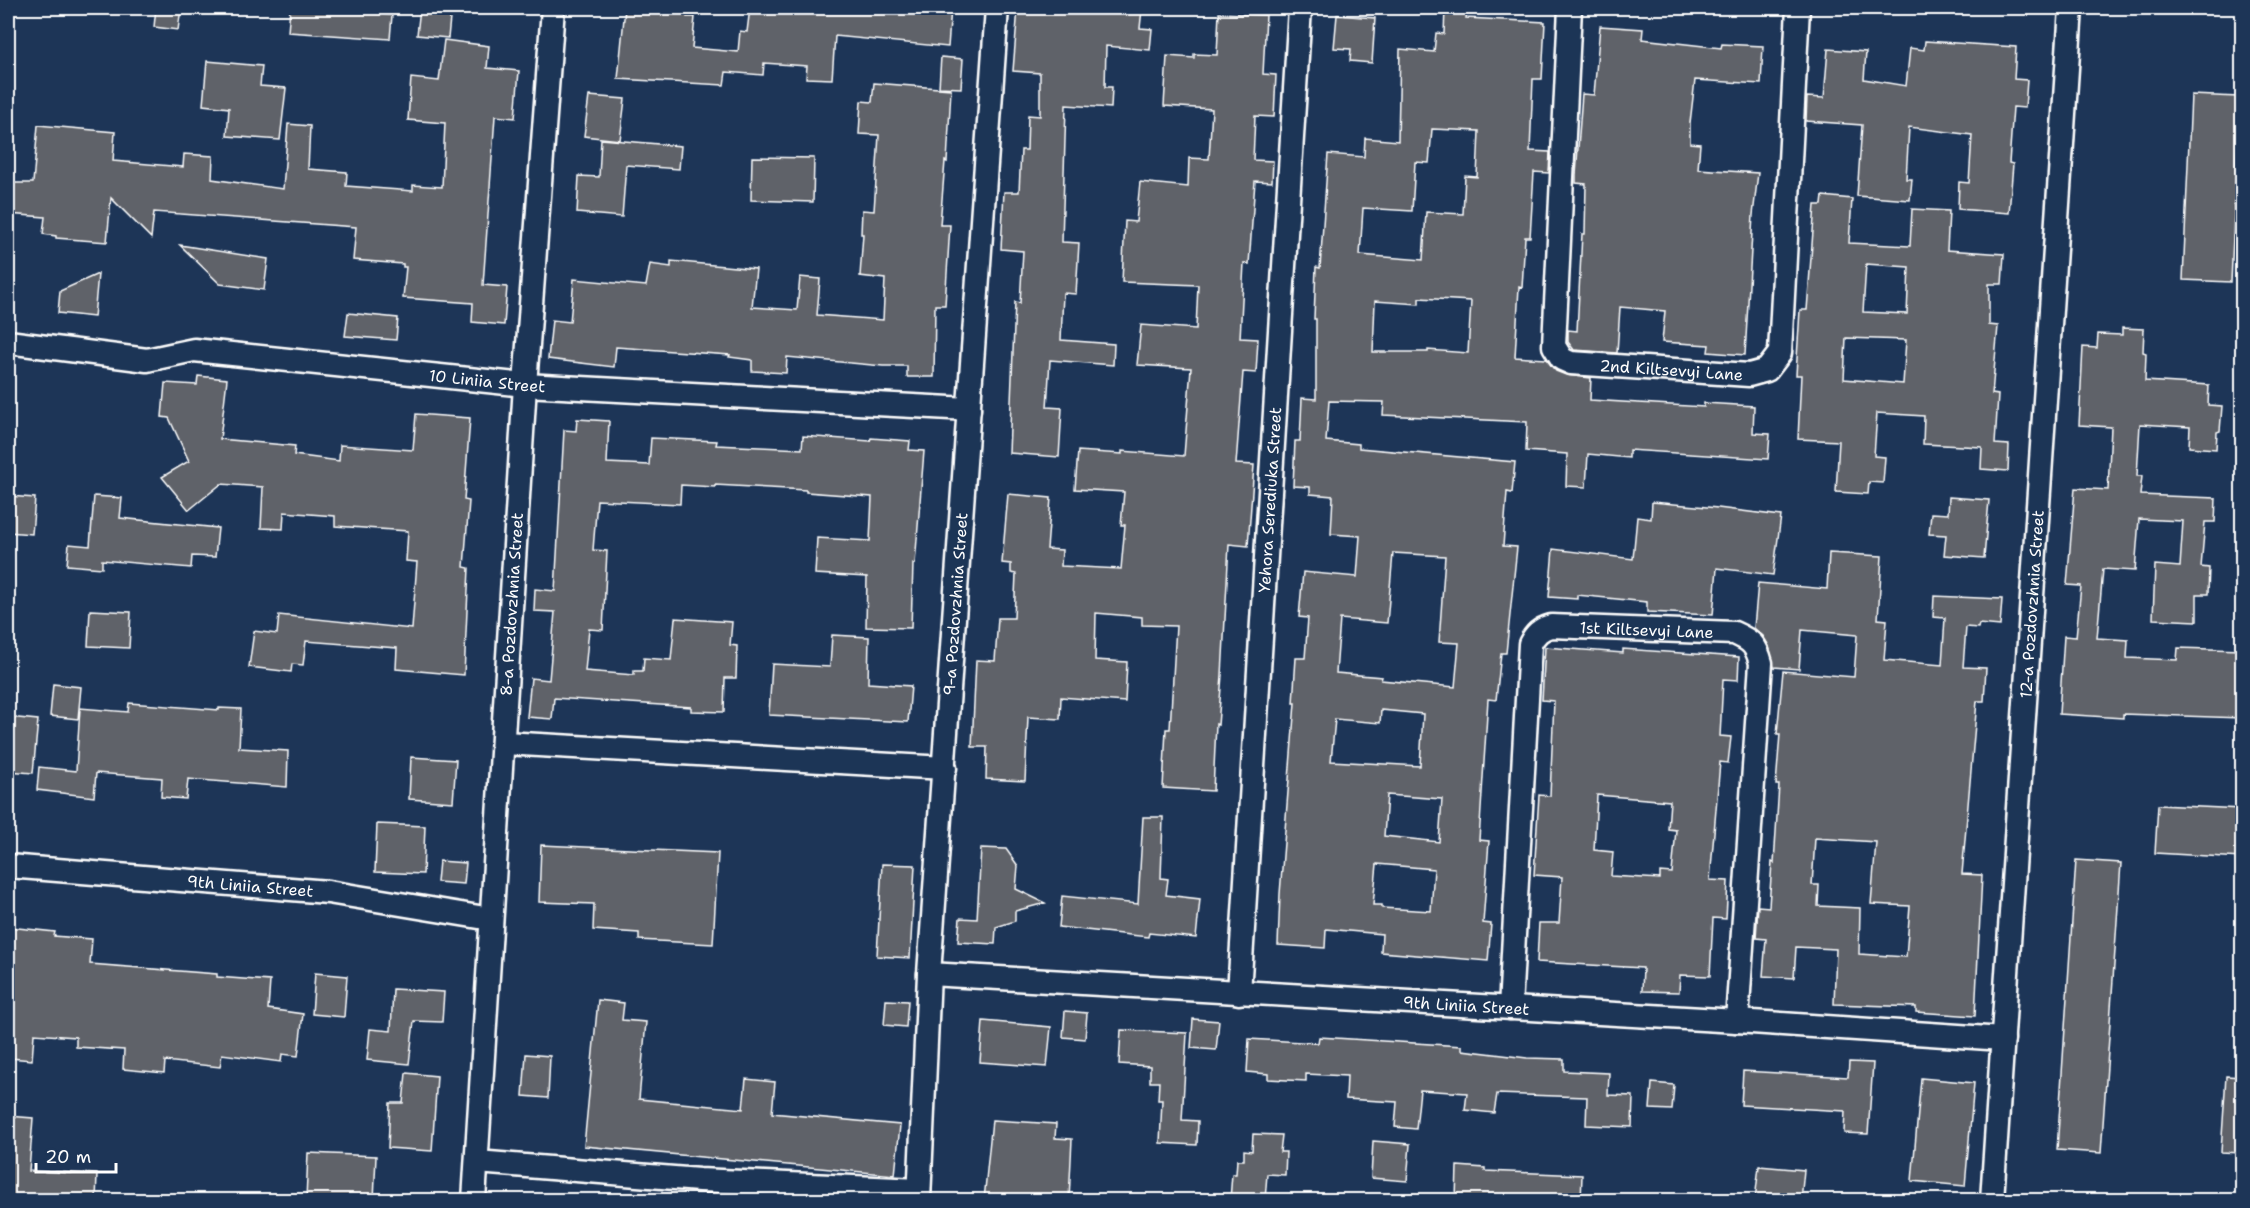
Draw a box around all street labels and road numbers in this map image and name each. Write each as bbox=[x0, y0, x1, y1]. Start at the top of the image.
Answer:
street label: 2nd Kiltsevyi Lane bbox=[1599, 355, 1744, 386]
street label: 10 Liniia Street bbox=[428, 365, 546, 397]
street label: Yehora Serediuka Street bbox=[1254, 407, 1286, 593]
street label: 12-a Pozdovzhnia Street bbox=[2015, 510, 2049, 699]
street label: 8-a Pozdovzhnia Street bbox=[496, 512, 528, 696]
street label: 9-a Pozdovzhnia Street bbox=[939, 512, 972, 696]
street label: 1st Kiltsevyi Lane bbox=[1579, 617, 1714, 643]
street label: 9th Liniia Street bbox=[186, 871, 314, 902]
street label: 9th Liniia Street bbox=[1402, 992, 1530, 1020]

